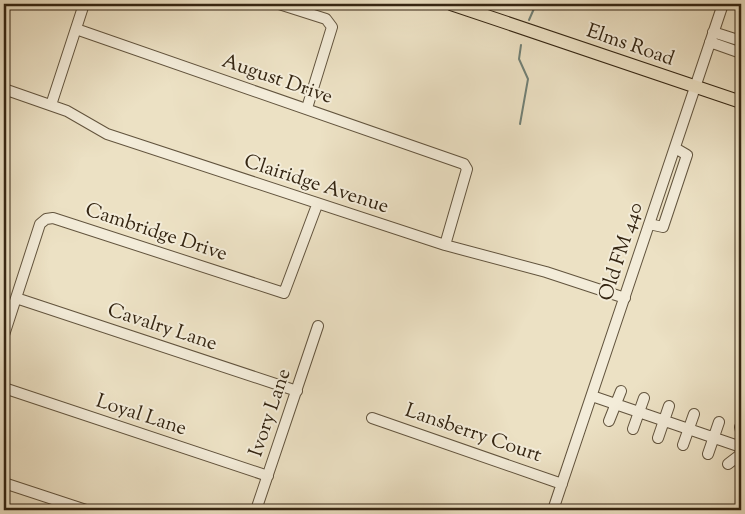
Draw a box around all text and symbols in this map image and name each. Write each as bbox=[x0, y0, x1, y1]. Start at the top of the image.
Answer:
street label: Elms Road bbox=[582, 17, 678, 75]
street label: August Drive bbox=[218, 47, 336, 113]
street label: Clairidge Avenue bbox=[240, 148, 392, 222]
street label: Cambridge Drive bbox=[81, 196, 231, 270]
street label: Old FM 440 bbox=[592, 199, 652, 305]
street label: Cavalry Lane bbox=[103, 297, 221, 359]
street label: Ivory Lane bbox=[242, 365, 300, 461]
street label: Loyal Lane bbox=[92, 388, 190, 444]
street label: Lansberry Court bbox=[401, 397, 545, 471]

